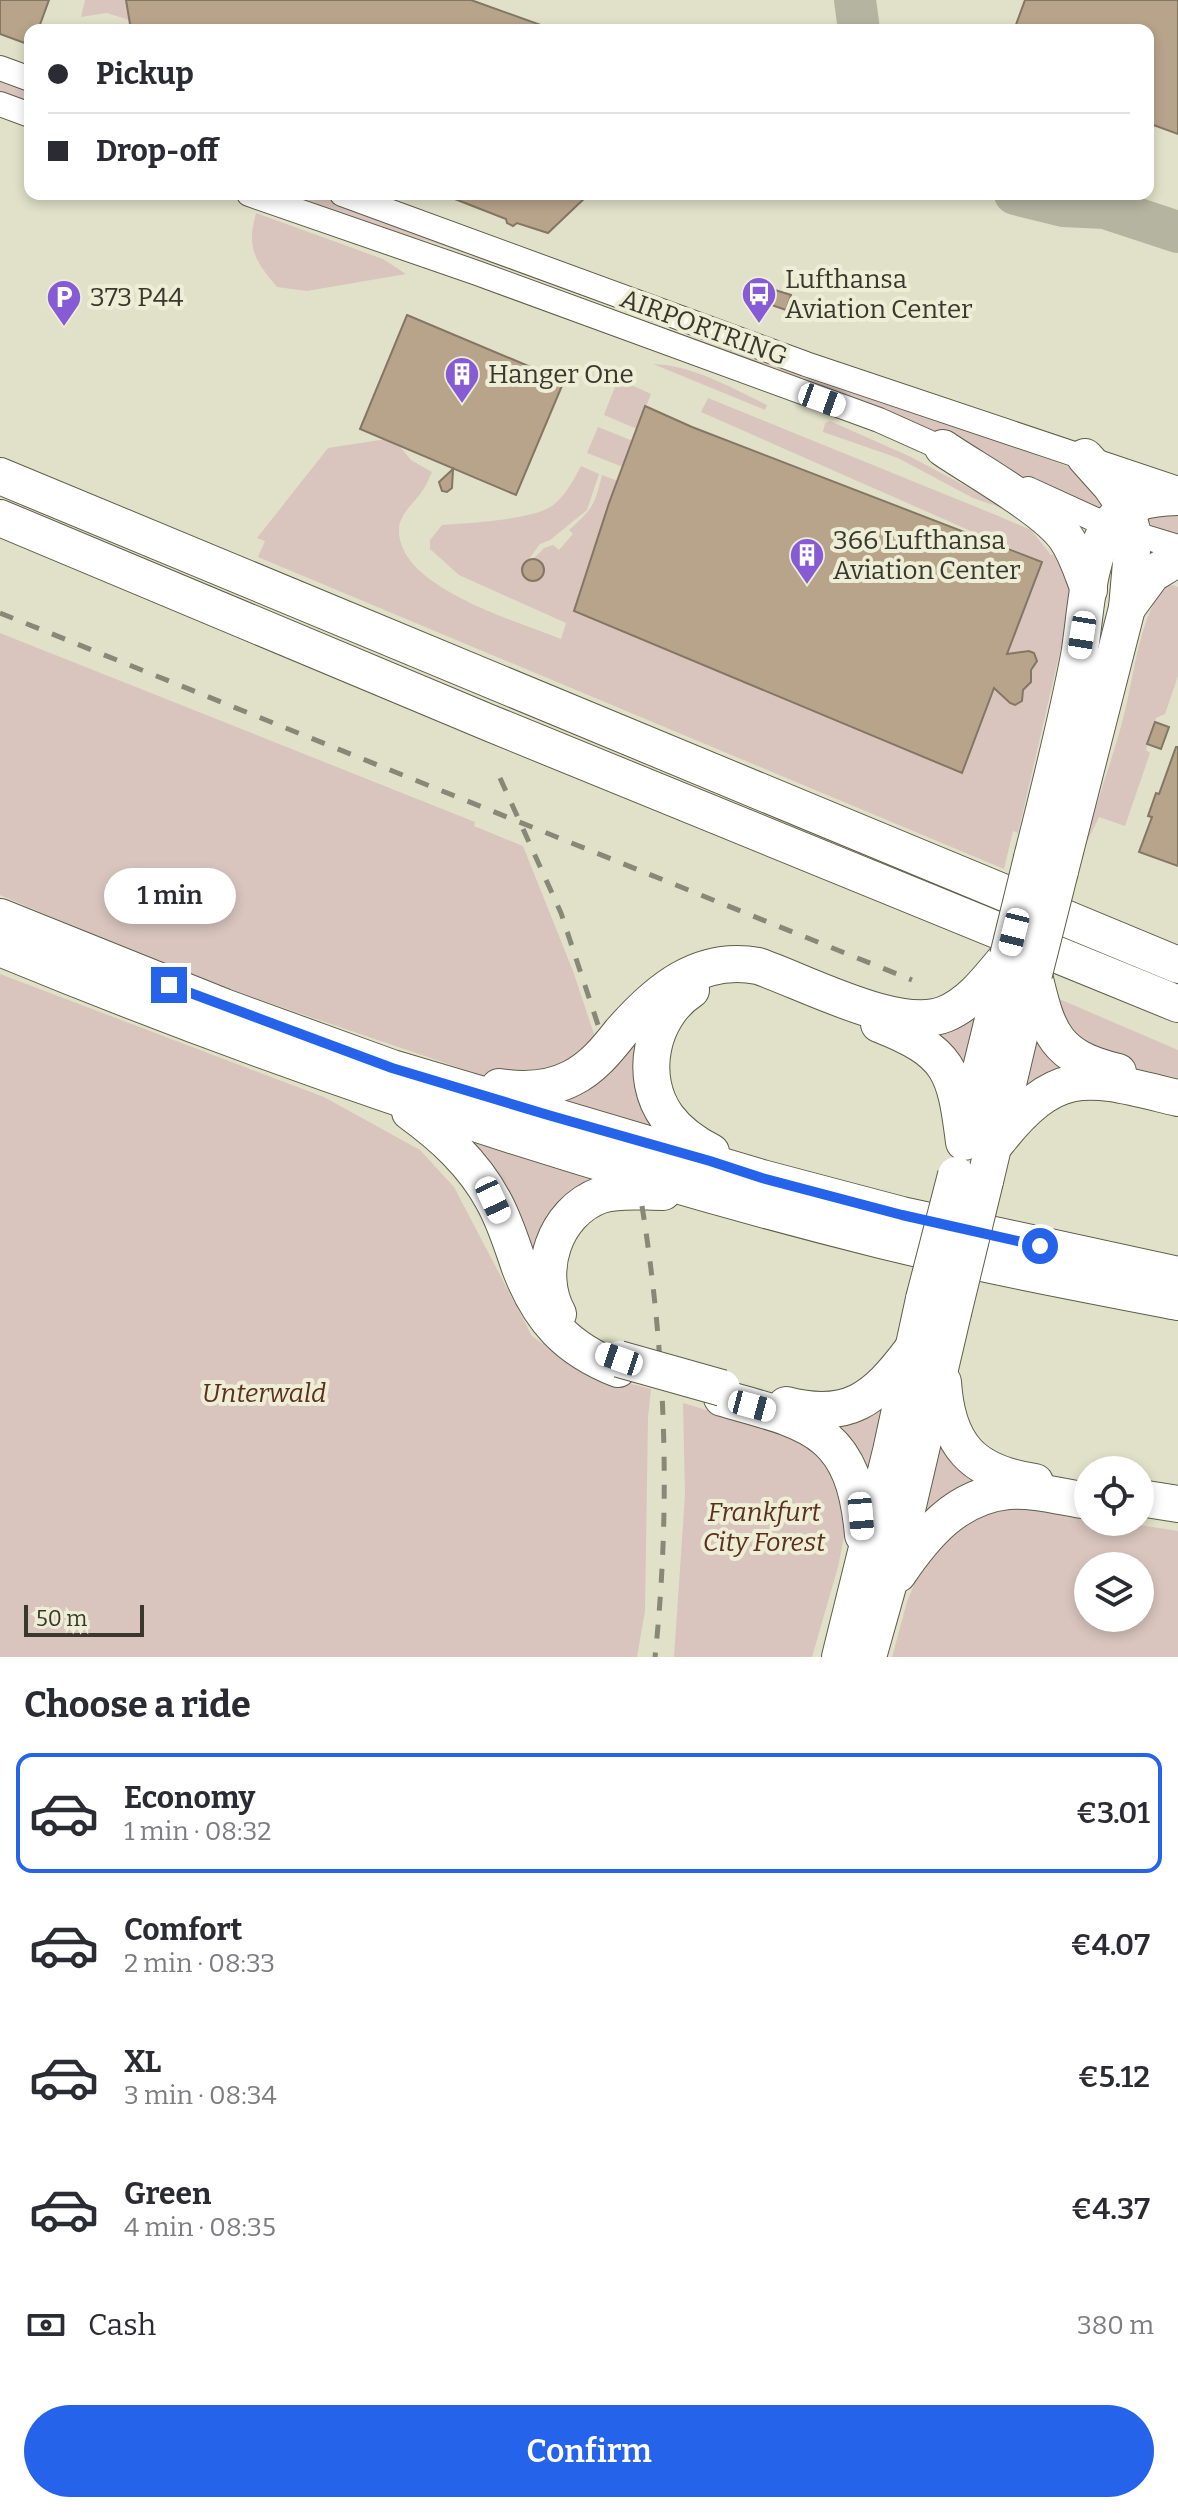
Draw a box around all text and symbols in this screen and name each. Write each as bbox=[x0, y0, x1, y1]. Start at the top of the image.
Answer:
text: Pickup bbox=[96, 56, 194, 92]
text: Drop-off bbox=[96, 133, 218, 169]
place label: Lufthansa Aviation Center bbox=[785, 264, 973, 325]
bus stop icon: Lufthansa Aviation Center bbox=[740, 275, 778, 325]
parking icon: 373 P44 bbox=[45, 278, 83, 328]
place label: 373 P44 bbox=[90, 282, 183, 313]
street label: AIRPORTRING bbox=[616, 283, 792, 372]
building icon: Hanger One bbox=[443, 355, 481, 405]
place label: Hanger One bbox=[488, 359, 634, 390]
car bbox=[795, 381, 849, 419]
place label: 366 Lufthansa Aviation Center bbox=[833, 525, 1021, 586]
building icon: 366 Lufthansa Aviation Center bbox=[788, 536, 826, 586]
car bbox=[1066, 609, 1098, 661]
callout: 1 min bbox=[103, 869, 235, 925]
text: 1 min bbox=[137, 880, 203, 911]
car bbox=[997, 906, 1031, 958]
route end bbox=[151, 967, 187, 1003]
car bbox=[472, 1173, 514, 1227]
route start bbox=[1022, 1228, 1058, 1264]
car bbox=[592, 1340, 646, 1378]
park label: Unterwald bbox=[202, 1378, 326, 1409]
car bbox=[726, 1388, 778, 1424]
map controls bbox=[1074, 1456, 1154, 1632]
button: locate bbox=[1074, 1456, 1154, 1536]
car bbox=[847, 1491, 875, 1541]
park label: Frankfurt City Forest bbox=[703, 1497, 826, 1558]
button: layers bbox=[1074, 1552, 1154, 1632]
scale bar bbox=[24, 1601, 144, 1637]
text: 50 m bbox=[36, 1605, 87, 1632]
text: Choose a ride bbox=[24, 1683, 251, 1727]
icon: car bbox=[28, 1777, 100, 1849]
text: Economy bbox=[124, 1780, 255, 1816]
text: €3.01 bbox=[1076, 1795, 1150, 1831]
text: 1 min · 08:32 bbox=[124, 1816, 271, 1847]
icon: car bbox=[28, 1909, 100, 1981]
text: Comfort bbox=[124, 1912, 242, 1948]
text: €4.07 bbox=[1071, 1927, 1150, 1963]
text: 2 min · 08:33 bbox=[124, 1948, 275, 1979]
icon: car bbox=[28, 2041, 100, 2113]
text: XL bbox=[124, 2044, 161, 2080]
text: €5.12 bbox=[1078, 2059, 1150, 2095]
text: 3 min · 08:34 bbox=[124, 2080, 277, 2111]
icon: car bbox=[28, 2173, 100, 2245]
text: Green bbox=[124, 2176, 211, 2212]
text: €4.37 bbox=[1071, 2191, 1150, 2227]
text: 4 min · 08:35 bbox=[124, 2212, 276, 2243]
icon: cash bbox=[24, 2303, 68, 2347]
text: Cash bbox=[88, 2307, 156, 2343]
text: 380 m bbox=[1077, 2310, 1154, 2341]
button: Confirm bbox=[24, 2405, 1154, 2497]

